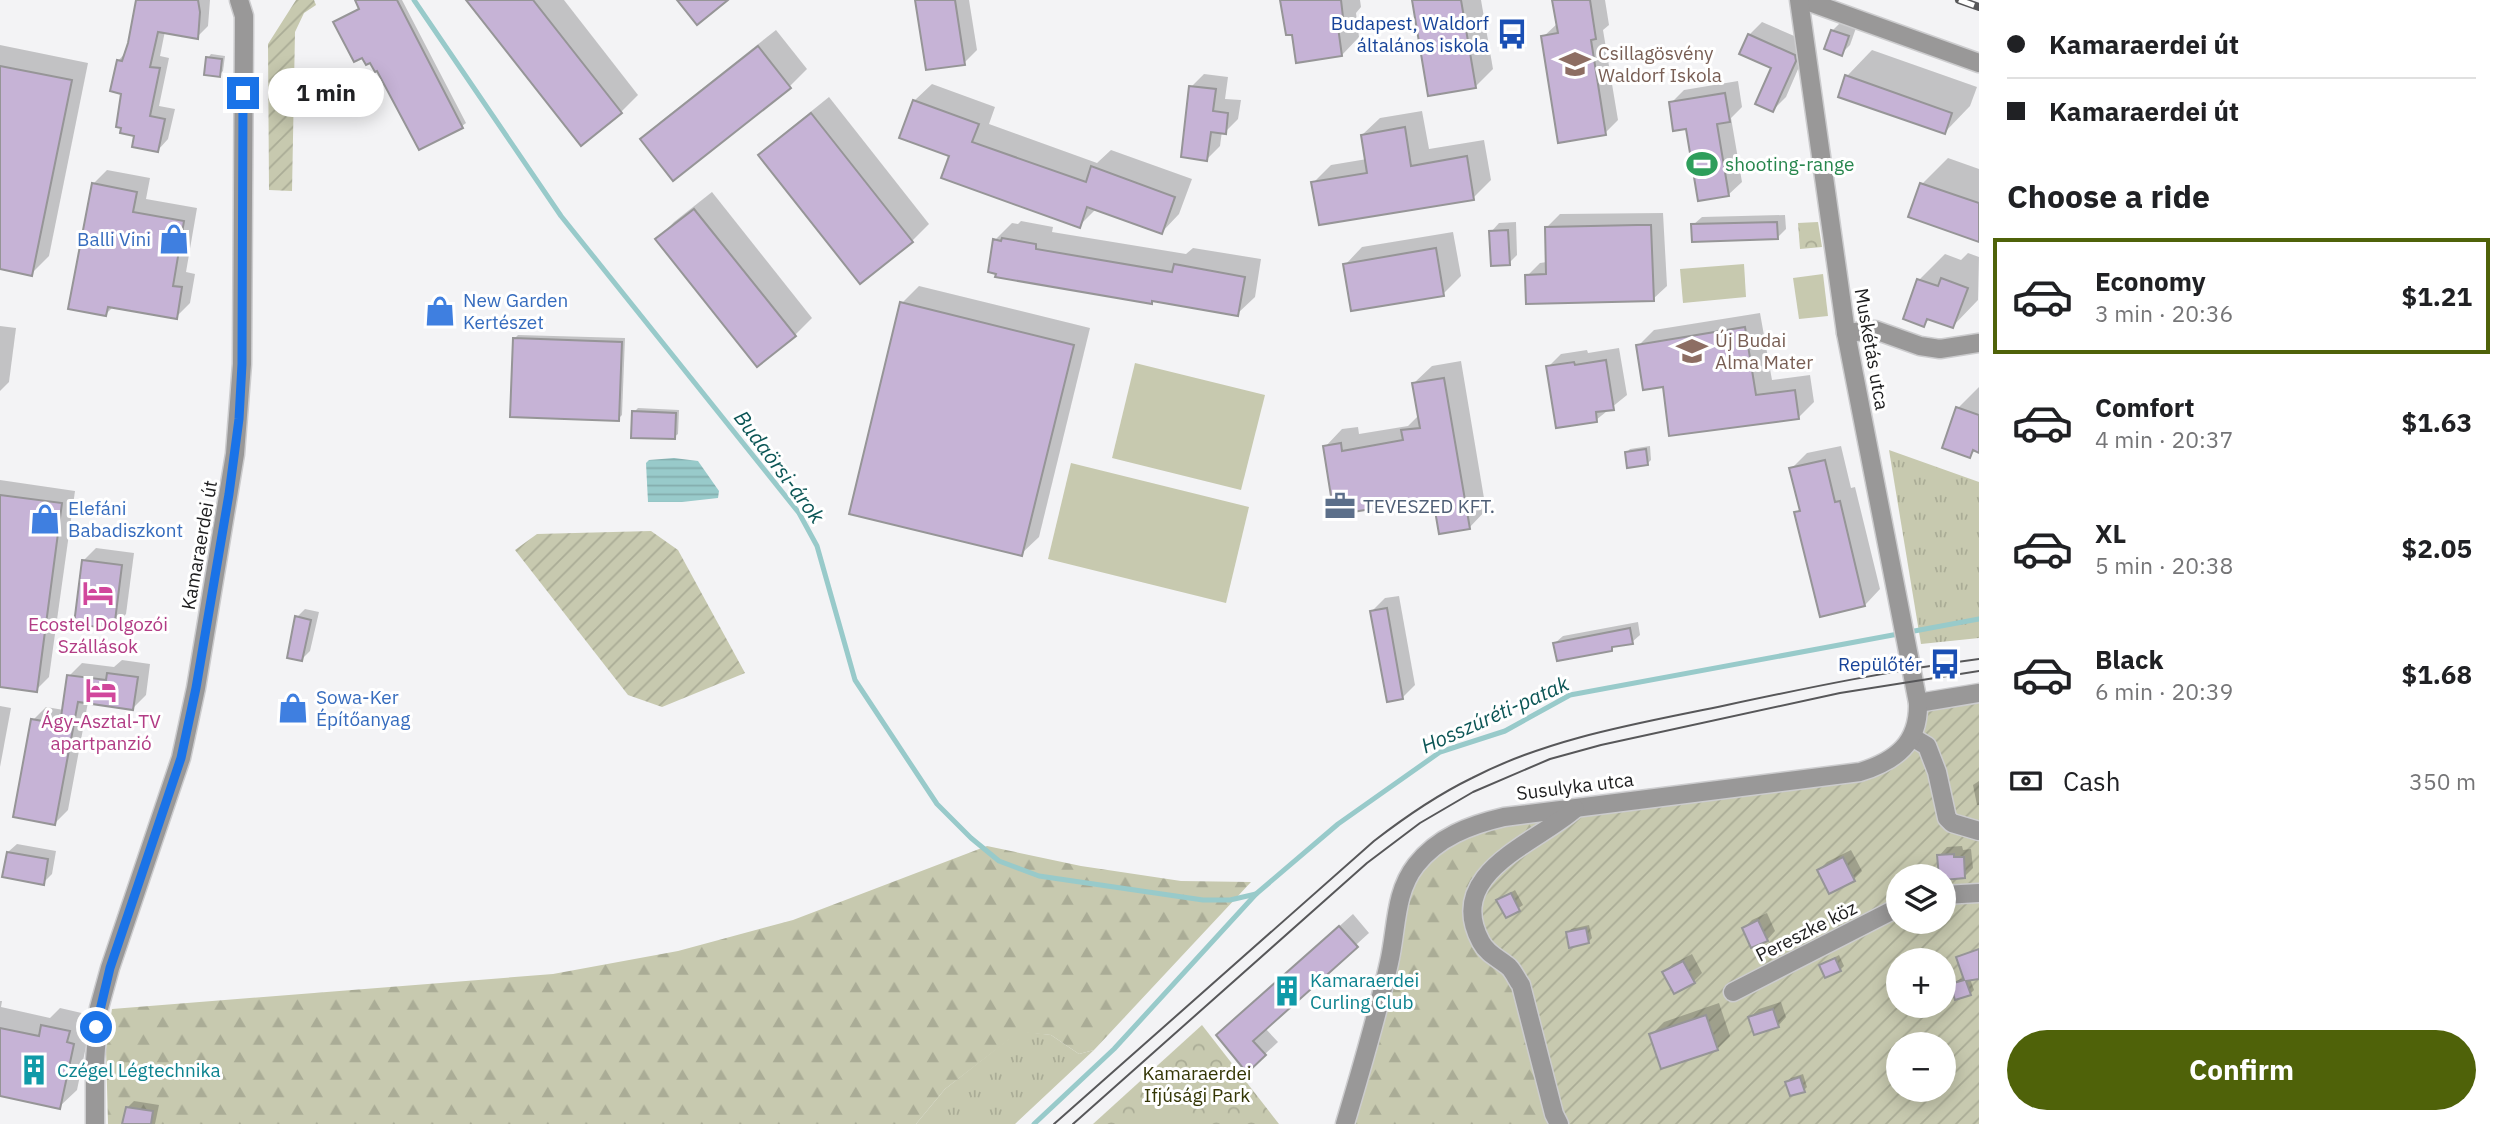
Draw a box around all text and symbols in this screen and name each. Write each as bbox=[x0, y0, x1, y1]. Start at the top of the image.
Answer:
place label: Budapest, Waldorf általános iskola bbox=[1331, 11, 1489, 57]
bus stop icon: Budapest, Waldorf általános iskola bbox=[1495, 17, 1529, 51]
text: Kamaraerdei út bbox=[2049, 27, 2239, 61]
place label: Csillagösvény Waldorf Iskola bbox=[1598, 41, 1722, 87]
school or university icon: Csillagösvény Waldorf Iskola bbox=[1558, 47, 1592, 81]
callout: 1 min bbox=[268, 68, 383, 118]
route end bbox=[227, 77, 259, 109]
text: 1 min bbox=[296, 77, 356, 107]
text: Kamaraerdei út bbox=[2049, 94, 2239, 128]
sports icon: shooting-range bbox=[1685, 147, 1719, 181]
place label: shooting-range bbox=[1725, 152, 1854, 176]
text: Choose a ride bbox=[2007, 175, 2210, 217]
shop icon: Balli Vini bbox=[157, 222, 191, 256]
place label: Balli Vini bbox=[77, 227, 151, 251]
text: Economy bbox=[2095, 264, 2206, 298]
icon: car bbox=[2011, 265, 2074, 328]
text: $1.21 bbox=[2402, 279, 2472, 313]
street label: Muskétás utca bbox=[1849, 286, 1895, 412]
place label: New Garden Kertészet bbox=[463, 288, 568, 334]
shop icon: New Garden Kertészet bbox=[423, 294, 457, 328]
text: 3 min · 20:36 bbox=[2095, 298, 2233, 328]
place label: Új Budai Alma Mater bbox=[1715, 328, 1813, 374]
school or university icon: Új Budai Alma Mater bbox=[1675, 334, 1709, 368]
text: Comfort bbox=[2095, 390, 2194, 424]
icon: car bbox=[2011, 391, 2074, 454]
water label: Budaörsi-árok bbox=[728, 404, 832, 529]
text: $1.63 bbox=[2402, 405, 2472, 439]
text: 4 min · 20:37 bbox=[2095, 424, 2233, 454]
street label: Kamaraerdei út bbox=[176, 478, 222, 612]
office icon: TEVESZED KFT. bbox=[1323, 489, 1357, 523]
place label: TEVESZED KFT. bbox=[1363, 494, 1495, 518]
place label: Elefáni Babadiszkont bbox=[68, 496, 183, 542]
shop icon: Elefáni Babadiszkont bbox=[28, 502, 62, 536]
text: XL bbox=[2095, 516, 2126, 550]
icon: car bbox=[2011, 517, 2074, 580]
text: $2.05 bbox=[2402, 531, 2472, 565]
text: 5 min · 20:38 bbox=[2095, 550, 2233, 580]
hotel icon: Ecostel Dolgozói Szállások bbox=[81, 576, 115, 610]
place label: Ecostel Dolgozói Szállások bbox=[28, 612, 168, 658]
text: Black bbox=[2095, 642, 2163, 676]
icon: car bbox=[2011, 643, 2074, 706]
bus stop icon: Repülőtér bbox=[1928, 647, 1962, 681]
place label: Repülőtér bbox=[1838, 652, 1922, 676]
text: $1.68 bbox=[2402, 657, 2472, 691]
water label: Hosszúréti-patak bbox=[1416, 669, 1574, 759]
hotel icon: Ágy-Asztal-TV apartpanzió bbox=[84, 673, 118, 707]
text: 6 min · 20:39 bbox=[2095, 676, 2233, 706]
place label: Sowa-Ker Építőanyag bbox=[316, 685, 410, 731]
shop icon: Sowa-Ker Építőanyag bbox=[276, 691, 310, 725]
place label: Ágy-Asztal-TV apartpanzió bbox=[41, 709, 161, 755]
icon: cash bbox=[2007, 762, 2045, 800]
text: Cash bbox=[2063, 764, 2120, 798]
text: 350 m bbox=[2409, 766, 2476, 796]
street label: Susulyka utca bbox=[1515, 767, 1635, 805]
map controls bbox=[1886, 864, 1956, 1102]
button: layers bbox=[1886, 864, 1956, 934]
street label: Pereszke köz bbox=[1751, 895, 1861, 967]
button: + bbox=[1886, 948, 1956, 1018]
place label: Kamaraerdei Curling Club bbox=[1310, 968, 1419, 1014]
building icon: Kamaraerdei Curling Club bbox=[1270, 974, 1304, 1008]
route start bbox=[80, 1011, 112, 1043]
button: Confirm bbox=[2007, 1030, 2476, 1110]
button: − bbox=[1886, 1032, 1956, 1102]
building icon: Czégel Légtechnika bbox=[17, 1053, 51, 1087]
place label: Czégel Légtechnika bbox=[57, 1058, 221, 1082]
park label: Kamaraerdei Ifjúsági Park bbox=[1142, 1061, 1252, 1107]

